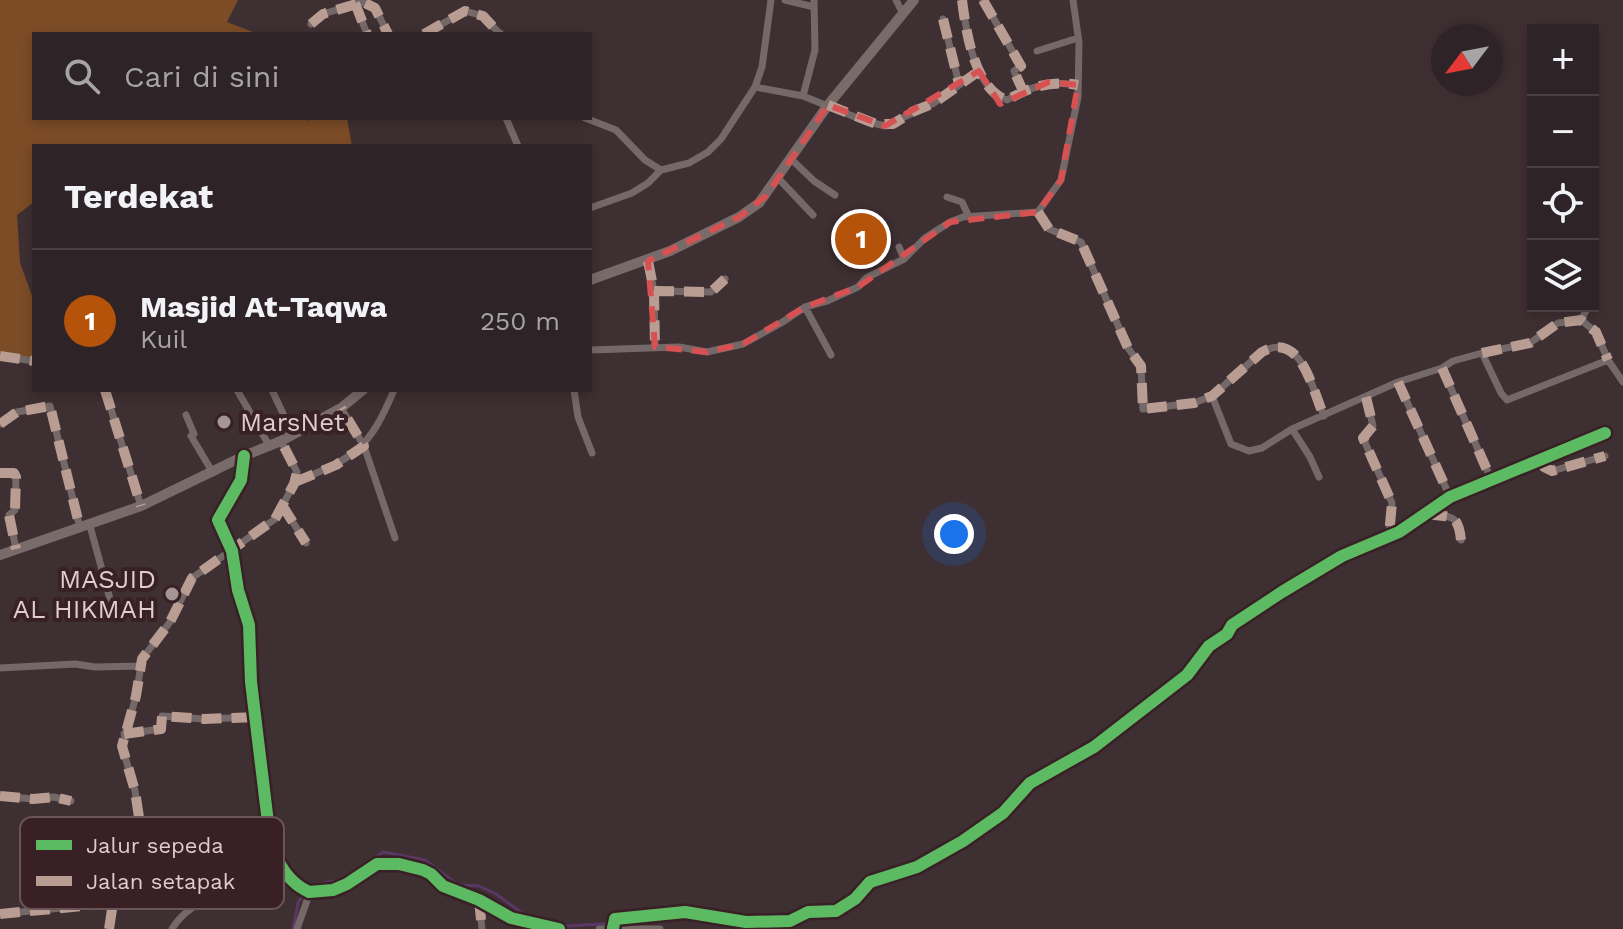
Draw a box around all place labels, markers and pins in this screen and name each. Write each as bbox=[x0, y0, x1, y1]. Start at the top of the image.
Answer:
pin: 1 bbox=[835, 209, 887, 269]
place label: MarsNet bbox=[240, 407, 345, 437]
marker: MarsNet bbox=[215, 413, 233, 431]
place label: MASJID AL HIKMAH bbox=[13, 564, 156, 624]
marker: MASJID AL HIKMAH bbox=[163, 585, 181, 603]

